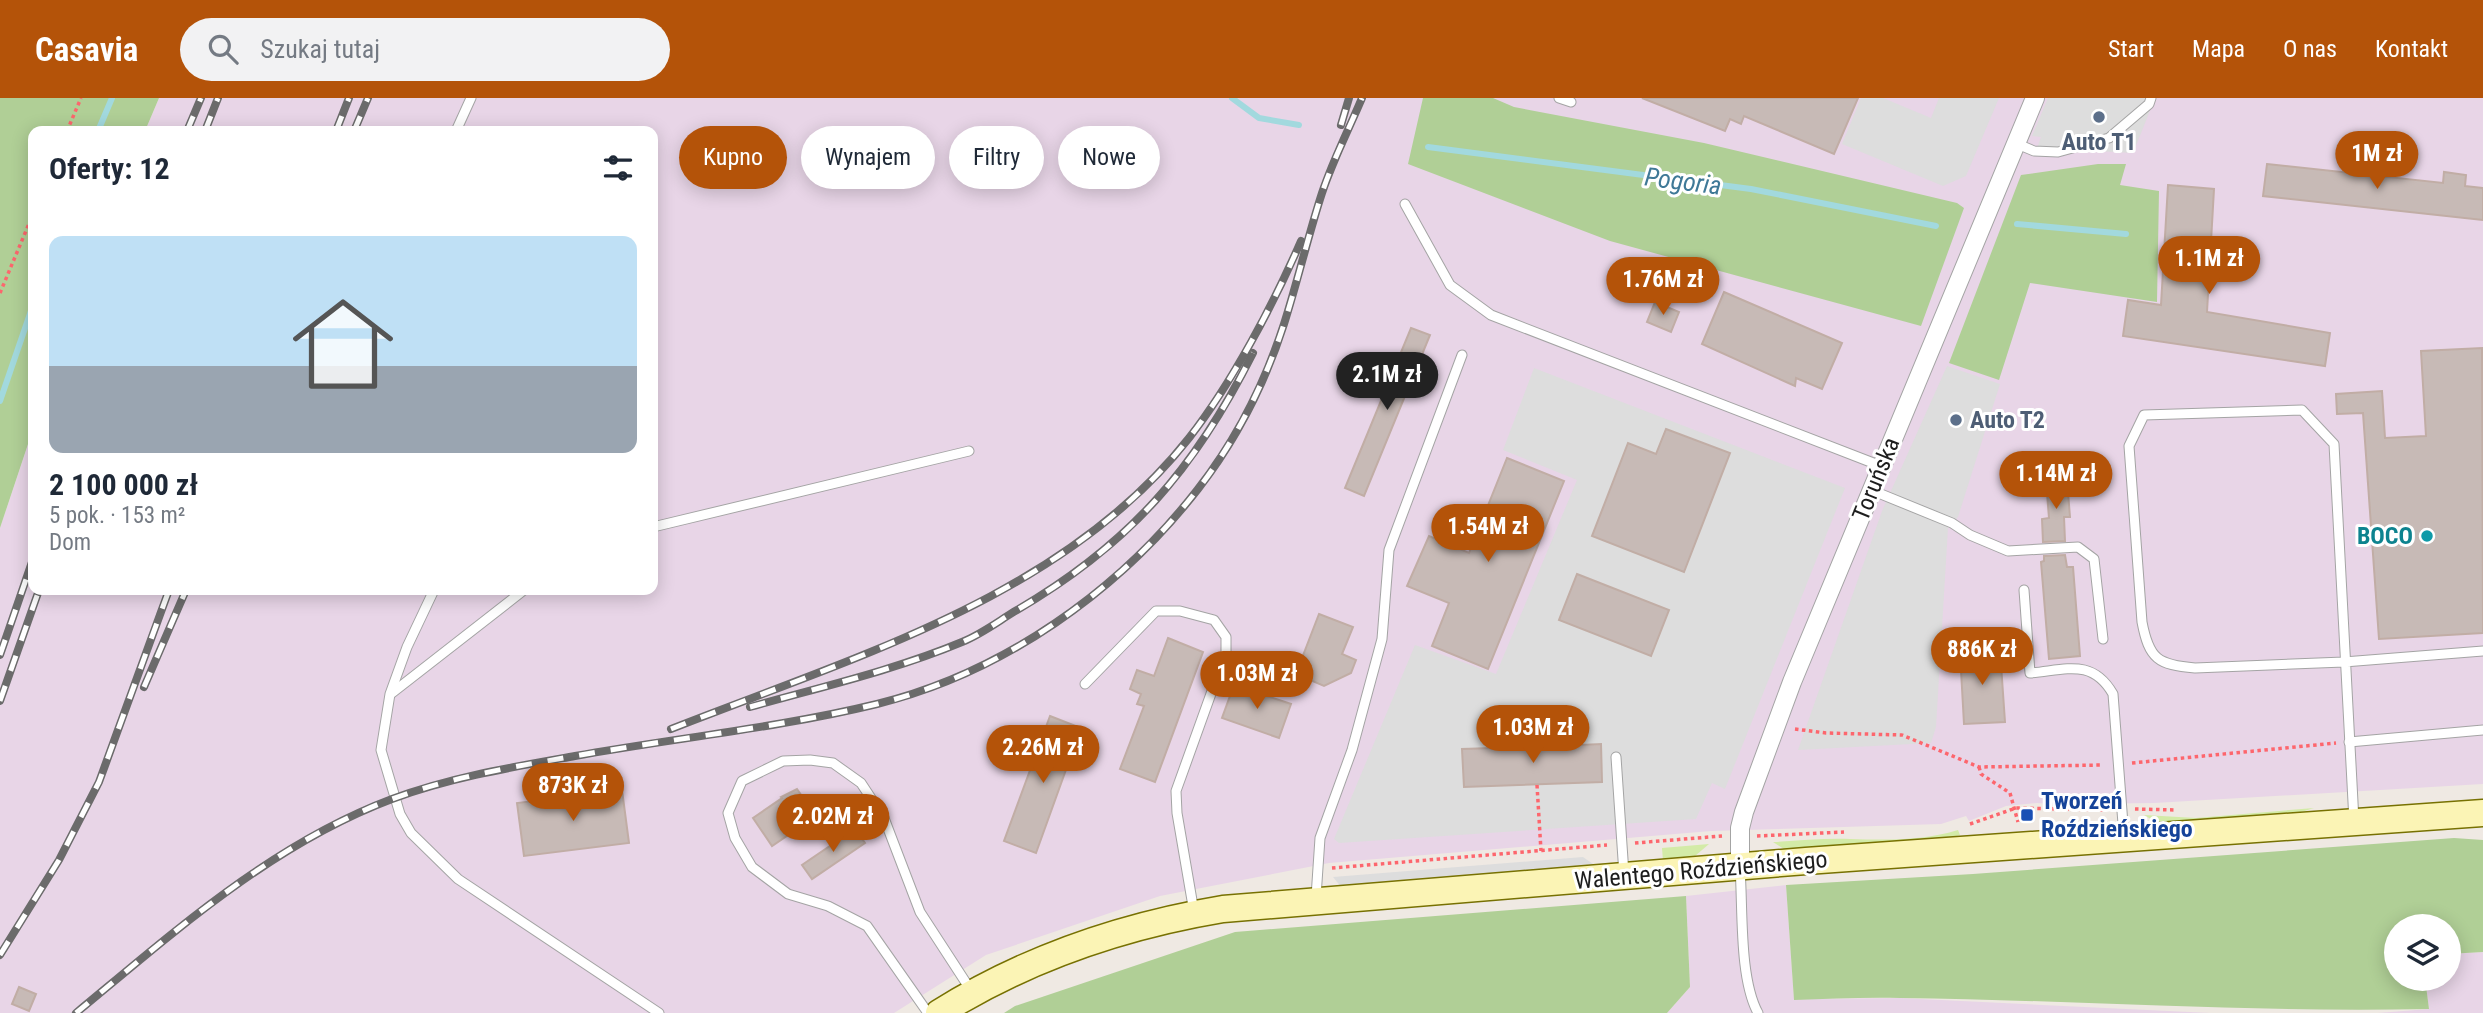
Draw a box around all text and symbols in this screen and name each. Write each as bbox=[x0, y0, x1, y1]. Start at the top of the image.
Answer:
search box bbox=[180, 18, 670, 81]
text: Casavia bbox=[35, 30, 138, 69]
icon: search bbox=[204, 30, 242, 68]
text: Szukaj tutaj bbox=[260, 34, 380, 64]
text: Start bbox=[2108, 35, 2154, 63]
text: Mapa bbox=[2192, 35, 2245, 63]
text: O nas bbox=[2283, 35, 2337, 63]
text: Kontakt bbox=[2375, 35, 2448, 63]
marker: Auto T1 bbox=[2091, 109, 2107, 125]
chip: Kupno bbox=[679, 126, 787, 189]
chip: Wynajem bbox=[801, 126, 935, 189]
chip: Filtry bbox=[949, 126, 1044, 189]
chip: Nowe bbox=[1058, 126, 1160, 189]
place label: Auto T1 bbox=[2062, 128, 2136, 156]
pin: 1M zł bbox=[2328, 132, 2426, 191]
text: 1M zł bbox=[2351, 140, 2403, 167]
icon: filters bbox=[599, 149, 637, 187]
text: Oferty: 12 bbox=[49, 151, 170, 186]
water label: Pogoria bbox=[1643, 161, 1723, 201]
pin: 1.1M zł bbox=[2144, 236, 2274, 296]
text: 1.1M zł bbox=[2174, 245, 2244, 272]
pin: 1.76M zł bbox=[1591, 258, 1735, 317]
text: 1.76M zł bbox=[1622, 266, 1704, 293]
icon: home bbox=[280, 281, 406, 407]
pin: 2.1M zł bbox=[1322, 352, 1452, 412]
text: 2.1M zł bbox=[1352, 361, 1422, 388]
place label: Auto T2 bbox=[1970, 406, 2045, 434]
marker: Auto T2 bbox=[1948, 412, 1964, 428]
street label: Toruńska bbox=[1847, 433, 1905, 525]
pin: 1.14M zł bbox=[1984, 452, 2128, 511]
text: 1.14M zł bbox=[2015, 460, 2097, 487]
text: 2 100 000 zł bbox=[49, 467, 198, 502]
text: 5 pok. · 153 m² bbox=[49, 502, 185, 529]
pin: 1.54M zł bbox=[1416, 504, 1560, 564]
text: 1.54M zł bbox=[1447, 513, 1529, 540]
place label: BOCO bbox=[2357, 522, 2413, 550]
marker: BOCO bbox=[2419, 528, 2435, 544]
text: Dom bbox=[49, 529, 91, 556]
pin: 886K zł bbox=[1917, 628, 2047, 687]
text: 886K zł bbox=[1947, 636, 2017, 663]
pin: 1.03M zł bbox=[1185, 652, 1329, 711]
text: 1.03M zł bbox=[1216, 660, 1298, 687]
pin: 1.03M zł bbox=[1461, 706, 1605, 765]
text: 1.03M zł bbox=[1492, 714, 1574, 741]
pin: 2.26M zł bbox=[971, 726, 1115, 785]
text: 2.26M zł bbox=[1002, 734, 1084, 761]
pin: 873K zł bbox=[508, 764, 638, 823]
text: 873K zł bbox=[538, 772, 608, 799]
place label: Tworzeń Roździeńskiego bbox=[2041, 787, 2193, 843]
pin: 2.02M zł bbox=[761, 794, 905, 854]
text: 2.02M zł bbox=[792, 803, 874, 830]
marker: Tworzeń Roździeńskiego bbox=[2019, 807, 2035, 823]
street label: Walentego Roździeńskiego bbox=[1573, 845, 1829, 895]
map controls bbox=[2384, 914, 2461, 991]
button: layers bbox=[2384, 914, 2461, 991]

